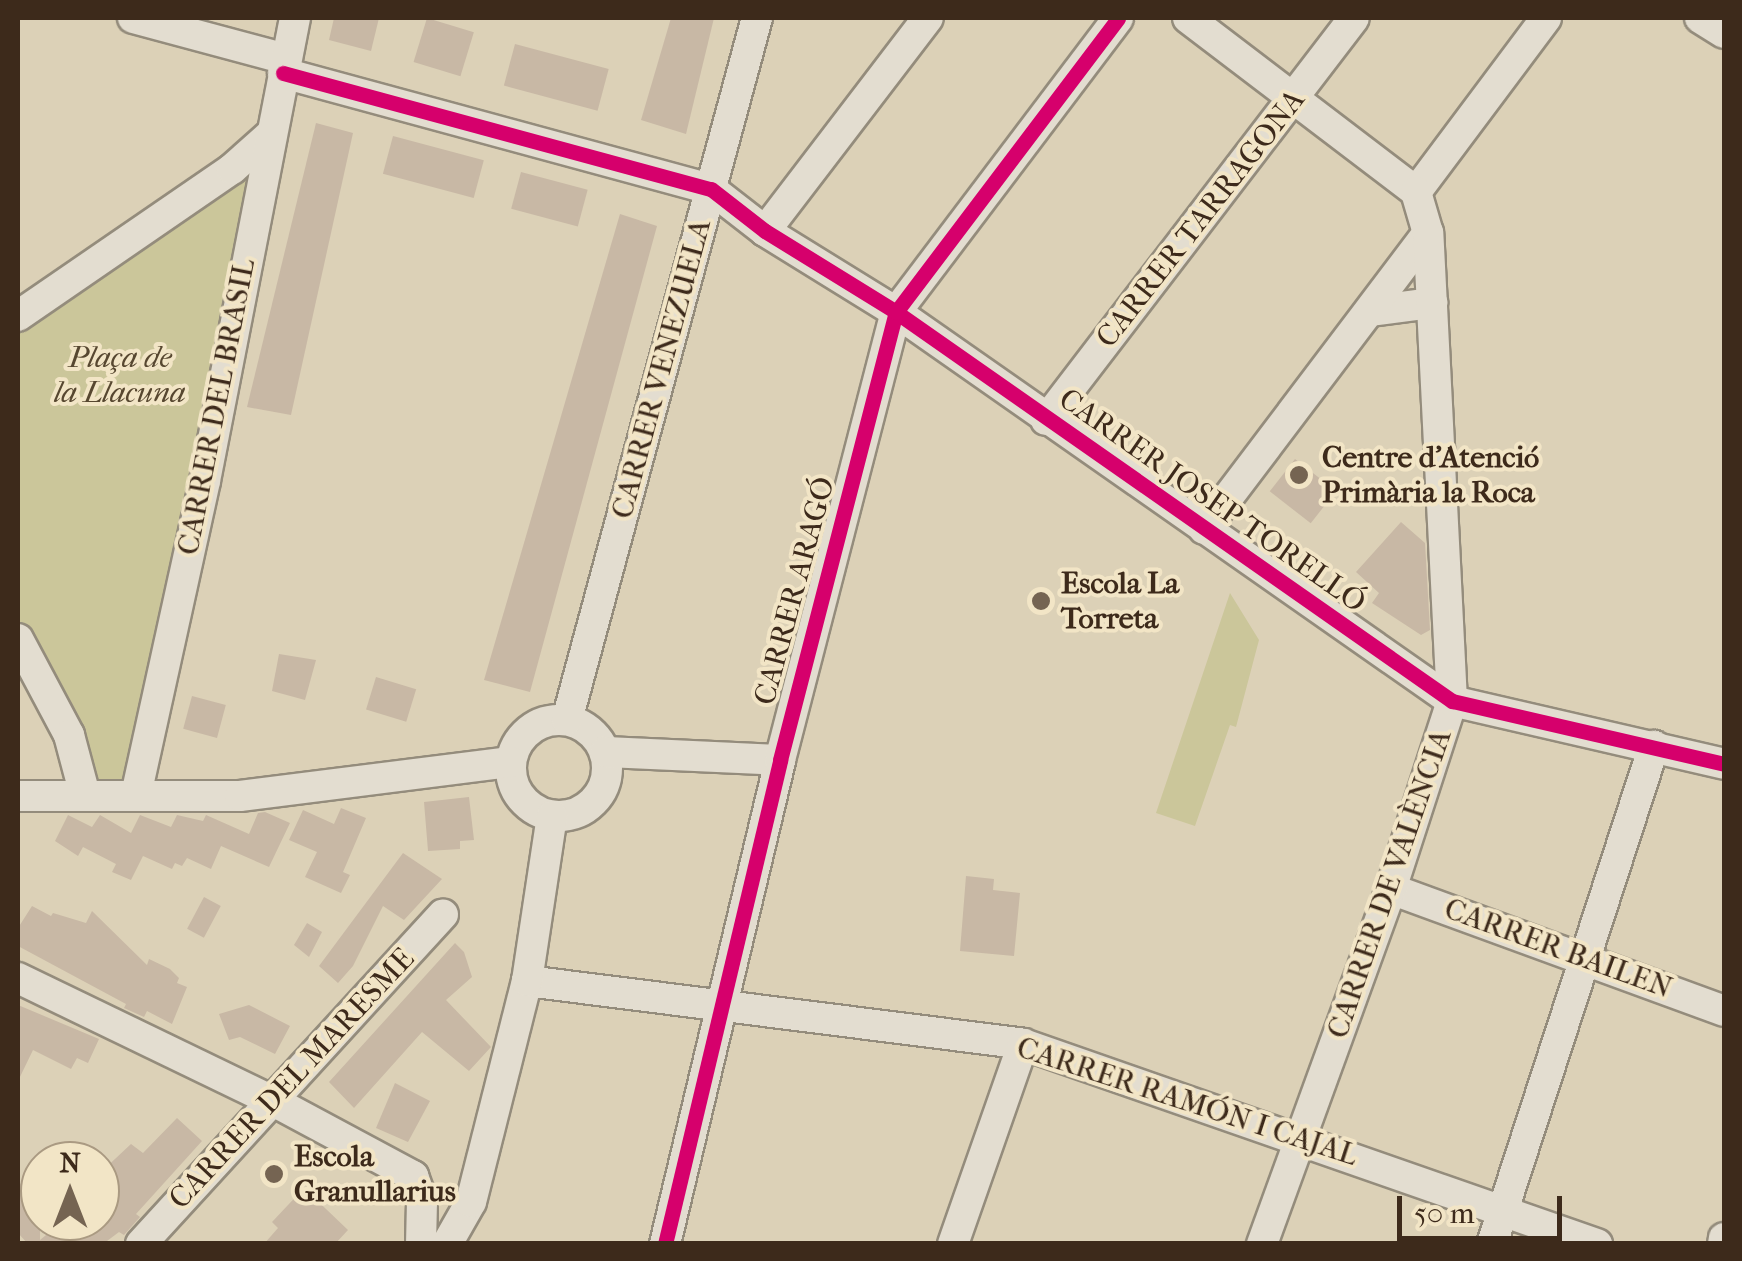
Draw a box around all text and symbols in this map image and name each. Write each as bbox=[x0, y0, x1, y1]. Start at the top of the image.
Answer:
street label: CARRER TARRAGONA bbox=[1089, 83, 1313, 355]
street label: CARRER VENEZUELA bbox=[605, 215, 719, 523]
street label: CARRER DEL BRASIL bbox=[171, 256, 263, 558]
park label: Plaça de la Llacuna bbox=[54, 340, 186, 410]
street label: CARRER JOSEP TORELLÓ bbox=[1052, 381, 1372, 621]
place label: Centre d'Atenció Primària la Roca bbox=[1322, 440, 1539, 510]
marker: Centre d'Atenció Primària la Roca bbox=[1286, 462, 1312, 488]
street label: CARRER ARAGÓ bbox=[747, 473, 843, 709]
place label: Escola La Torreta bbox=[1061, 566, 1179, 636]
marker: Escola La Torreta bbox=[1030, 590, 1052, 612]
street label: CARRER DE VALÈNCIA bbox=[1320, 725, 1460, 1043]
street label: CARRER BAILEN bbox=[1439, 891, 1677, 1007]
street label: CARRER DEL MARESME bbox=[162, 941, 422, 1217]
street label: CARRER RAMÓN I CAJAL bbox=[1012, 1030, 1362, 1174]
place label: Escola Granullarius bbox=[294, 1139, 456, 1210]
north arrow bbox=[20, 1141, 120, 1241]
text: N bbox=[59, 1146, 81, 1179]
marker: Escola Granullarius bbox=[263, 1163, 285, 1185]
scale bar bbox=[1402, 1176, 1567, 1238]
text: 50 m bbox=[1414, 1196, 1475, 1231]

